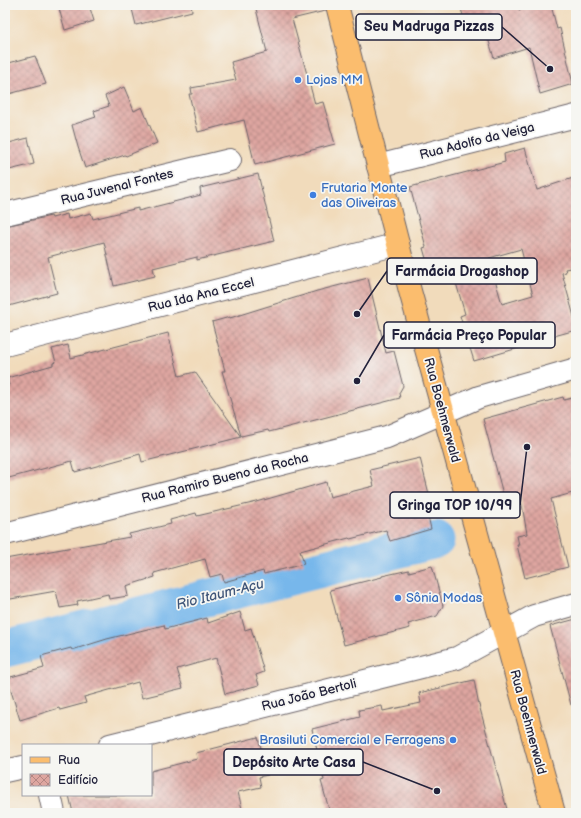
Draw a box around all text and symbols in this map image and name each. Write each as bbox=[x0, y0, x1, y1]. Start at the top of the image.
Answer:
callout: Seu Madruga Pizzas bbox=[356, 14, 502, 40]
text: Seu Madruga Pizzas bbox=[364, 18, 494, 35]
place label: Lojas MM bbox=[306, 72, 363, 88]
marker: Lojas MM bbox=[293, 75, 303, 85]
street label: Rua Adolfo da Veiga bbox=[418, 119, 536, 163]
street label: Rua Juvenal Fontes bbox=[59, 165, 175, 209]
place label: Frutaria Monte das Oliveiras bbox=[321, 180, 408, 211]
marker: Frutaria Monte das Oliveiras bbox=[308, 190, 318, 200]
callout: Farmácia Drogashop bbox=[387, 258, 537, 284]
text: Farmácia Drogashop bbox=[395, 263, 529, 280]
street label: Rua Ida Ana Eccel bbox=[146, 274, 256, 316]
callout: Farmácia Preço Popular bbox=[384, 322, 555, 348]
text: Farmácia Preço Popular bbox=[391, 327, 547, 344]
street label: Rua Boehmerwald bbox=[420, 356, 464, 464]
street label: Rua Ramiro Bueno da Rocha bbox=[140, 449, 310, 507]
callout: Gringa TOP 10/99 bbox=[390, 492, 520, 518]
text: Gringa TOP 10/99 bbox=[398, 497, 512, 514]
water label: Rio Itaum-Açu bbox=[174, 575, 266, 613]
place label: Sônia Modas bbox=[406, 590, 483, 606]
marker: Sônia Modas bbox=[393, 593, 403, 603]
street label: Rua Boehmerwald bbox=[506, 668, 550, 776]
street label: Rua João Bertoli bbox=[260, 675, 358, 715]
place label: Brasiluti Comercial e Ferragens bbox=[259, 732, 446, 748]
marker: Brasiluti Comercial e Ferragens bbox=[448, 735, 458, 745]
legend bbox=[22, 744, 152, 796]
callout: Depósito Arte Casa bbox=[224, 749, 363, 775]
text: Rua bbox=[58, 753, 80, 768]
text: Depósito Arte Casa bbox=[232, 754, 356, 771]
text: Edifício bbox=[58, 773, 98, 788]

